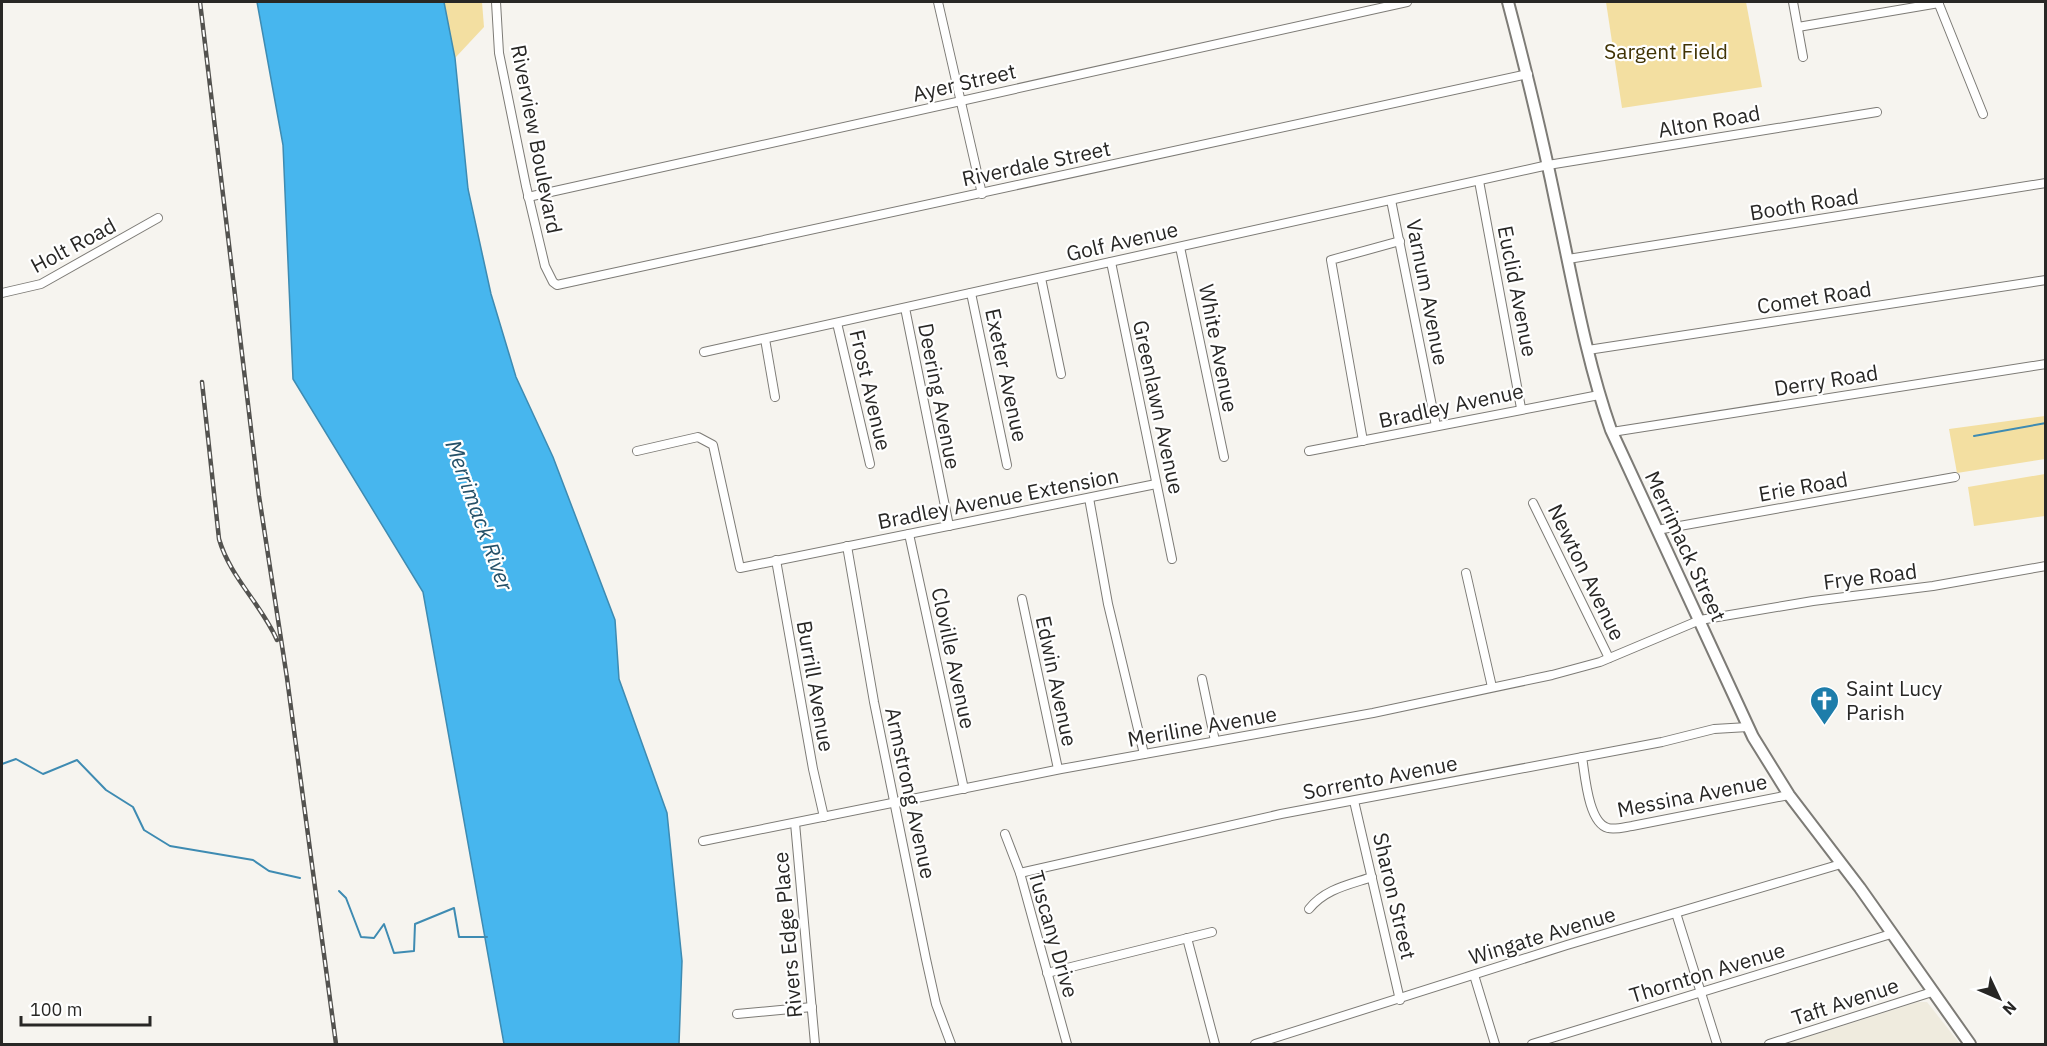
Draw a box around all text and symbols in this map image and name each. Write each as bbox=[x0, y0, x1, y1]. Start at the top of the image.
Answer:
park label: Sargent Field bbox=[1604, 37, 1728, 65]
street label: Riverview Boulevard bbox=[505, 42, 569, 236]
street label: Ayer Street bbox=[910, 57, 1018, 107]
street label: Alton Road bbox=[1656, 98, 1762, 144]
street label: Riverdale Street bbox=[959, 134, 1113, 192]
street label: Booth Road bbox=[1748, 182, 1860, 226]
street label: Holt Road bbox=[25, 211, 121, 279]
street label: Golf Avenue bbox=[1063, 215, 1181, 267]
street label: Varnum Avenue bbox=[1400, 217, 1456, 367]
street label: Euclid Avenue bbox=[1492, 223, 1544, 359]
street label: Comet Road bbox=[1755, 274, 1873, 320]
street label: White Avenue bbox=[1193, 282, 1245, 414]
street label: Exeter Avenue bbox=[979, 306, 1035, 444]
street label: Greenlawn Avenue bbox=[1127, 317, 1191, 497]
street label: Deering Avenue bbox=[912, 321, 968, 471]
street label: Frost Avenue bbox=[843, 327, 899, 453]
street label: Derry Road bbox=[1772, 358, 1880, 402]
street label: Bradley Avenue bbox=[1376, 376, 1526, 434]
water label: Merrimack River bbox=[439, 436, 521, 595]
street label: Bradley Avenue Extension bbox=[875, 461, 1121, 535]
street label: Erie Road bbox=[1756, 464, 1850, 508]
street label: Merrimack Street bbox=[1639, 466, 1733, 626]
street label: Newton Avenue bbox=[1542, 499, 1632, 645]
street label: Frye Road bbox=[1821, 556, 1919, 596]
street label: Cloville Avenue bbox=[925, 585, 983, 731]
street label: Edwin Avenue bbox=[1030, 613, 1084, 749]
street label: Burrill Avenue bbox=[791, 618, 841, 754]
place label: Saint Lucy Parish bbox=[1846, 674, 1943, 726]
church icon: Saint Lucy Parish bbox=[1809, 684, 1841, 726]
street label: Meriline Avenue bbox=[1125, 699, 1279, 753]
street label: Armstrong Avenue bbox=[879, 705, 943, 881]
street label: Sorrento Avenue bbox=[1300, 748, 1460, 806]
street label: Messina Avenue bbox=[1615, 767, 1769, 823]
street label: Sharon Street bbox=[1367, 830, 1423, 962]
street label: Rivers Edge Place bbox=[766, 851, 808, 1019]
street label: Tuscany Drive bbox=[1023, 867, 1085, 1001]
street label: Wingate Avenue bbox=[1465, 899, 1619, 971]
street label: Thornton Avenue bbox=[1626, 935, 1788, 1009]
north arrow bbox=[1969, 968, 2029, 1028]
street label: Taft Avenue bbox=[1788, 971, 1902, 1031]
scale bar bbox=[21, 989, 150, 1027]
text: N bbox=[1999, 997, 2021, 1020]
text: 100 m bbox=[30, 998, 82, 1021]

